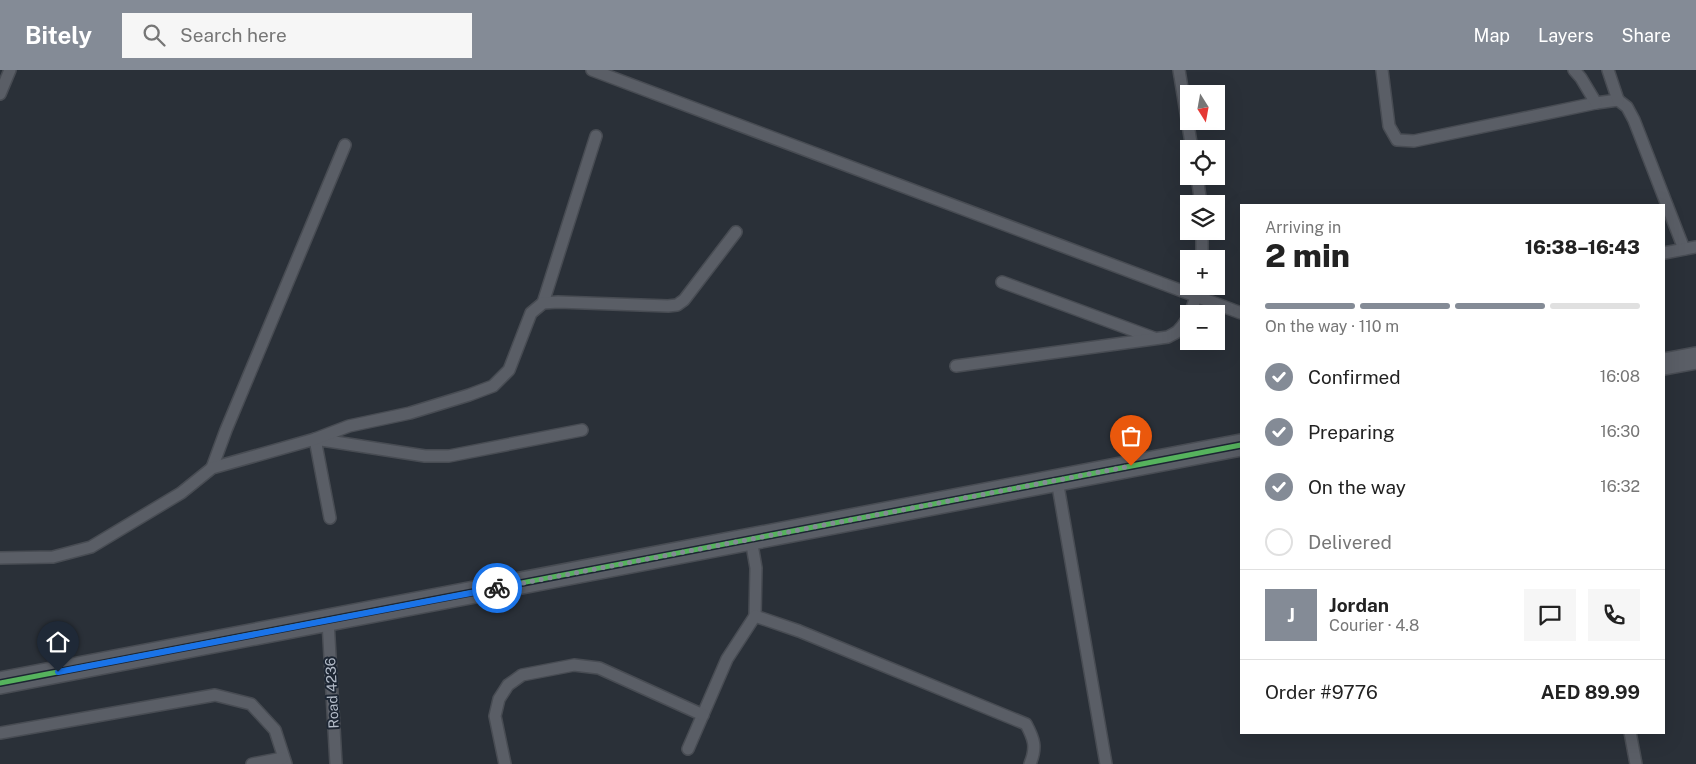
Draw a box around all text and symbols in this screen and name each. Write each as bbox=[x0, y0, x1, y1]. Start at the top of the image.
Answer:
search box bbox=[122, 13, 472, 58]
text: Bitely bbox=[25, 21, 92, 49]
icon: search bbox=[140, 21, 168, 49]
text: Search here bbox=[180, 24, 287, 46]
text: Map bbox=[1474, 25, 1510, 46]
text: Layers bbox=[1538, 25, 1594, 46]
text: Share bbox=[1622, 25, 1671, 46]
north arrow bbox=[1180, 85, 1225, 130]
map controls bbox=[1180, 85, 1225, 350]
button: locate bbox=[1180, 140, 1225, 185]
button: layers bbox=[1180, 195, 1225, 240]
text: Arriving in bbox=[1265, 218, 1341, 237]
text: 16:38–16:43 bbox=[1525, 236, 1640, 258]
text: 2 min bbox=[1265, 237, 1350, 274]
button: + bbox=[1180, 250, 1225, 295]
button: − bbox=[1180, 305, 1225, 350]
text: On the way · 110 m bbox=[1265, 317, 1399, 336]
icon: check bbox=[1265, 363, 1293, 391]
text: Confirmed bbox=[1308, 366, 1401, 388]
text: 16:08 bbox=[1600, 367, 1640, 386]
pin bbox=[1110, 415, 1152, 466]
icon: check bbox=[1265, 418, 1293, 446]
text: Preparing bbox=[1308, 421, 1395, 443]
icon: bag bbox=[1117, 422, 1145, 450]
text: 16:30 bbox=[1600, 422, 1640, 441]
icon: check bbox=[1265, 473, 1293, 501]
text: On the way bbox=[1308, 476, 1406, 498]
text: 16:32 bbox=[1600, 477, 1640, 496]
text: Delivered bbox=[1308, 531, 1392, 553]
courier bbox=[472, 563, 522, 613]
icon: bike bbox=[483, 574, 511, 602]
button: chat bbox=[1524, 589, 1576, 641]
button: phone bbox=[1588, 589, 1640, 641]
text: Jordan bbox=[1329, 594, 1389, 616]
text: J bbox=[1287, 604, 1295, 626]
text: Courier · 4.8 bbox=[1329, 616, 1419, 635]
pin bbox=[37, 621, 79, 672]
icon: home bbox=[44, 628, 72, 656]
street label: Road 4236 bbox=[322, 657, 342, 729]
text: Order #9776 bbox=[1265, 681, 1378, 703]
text: AED 89.99 bbox=[1541, 681, 1640, 703]

